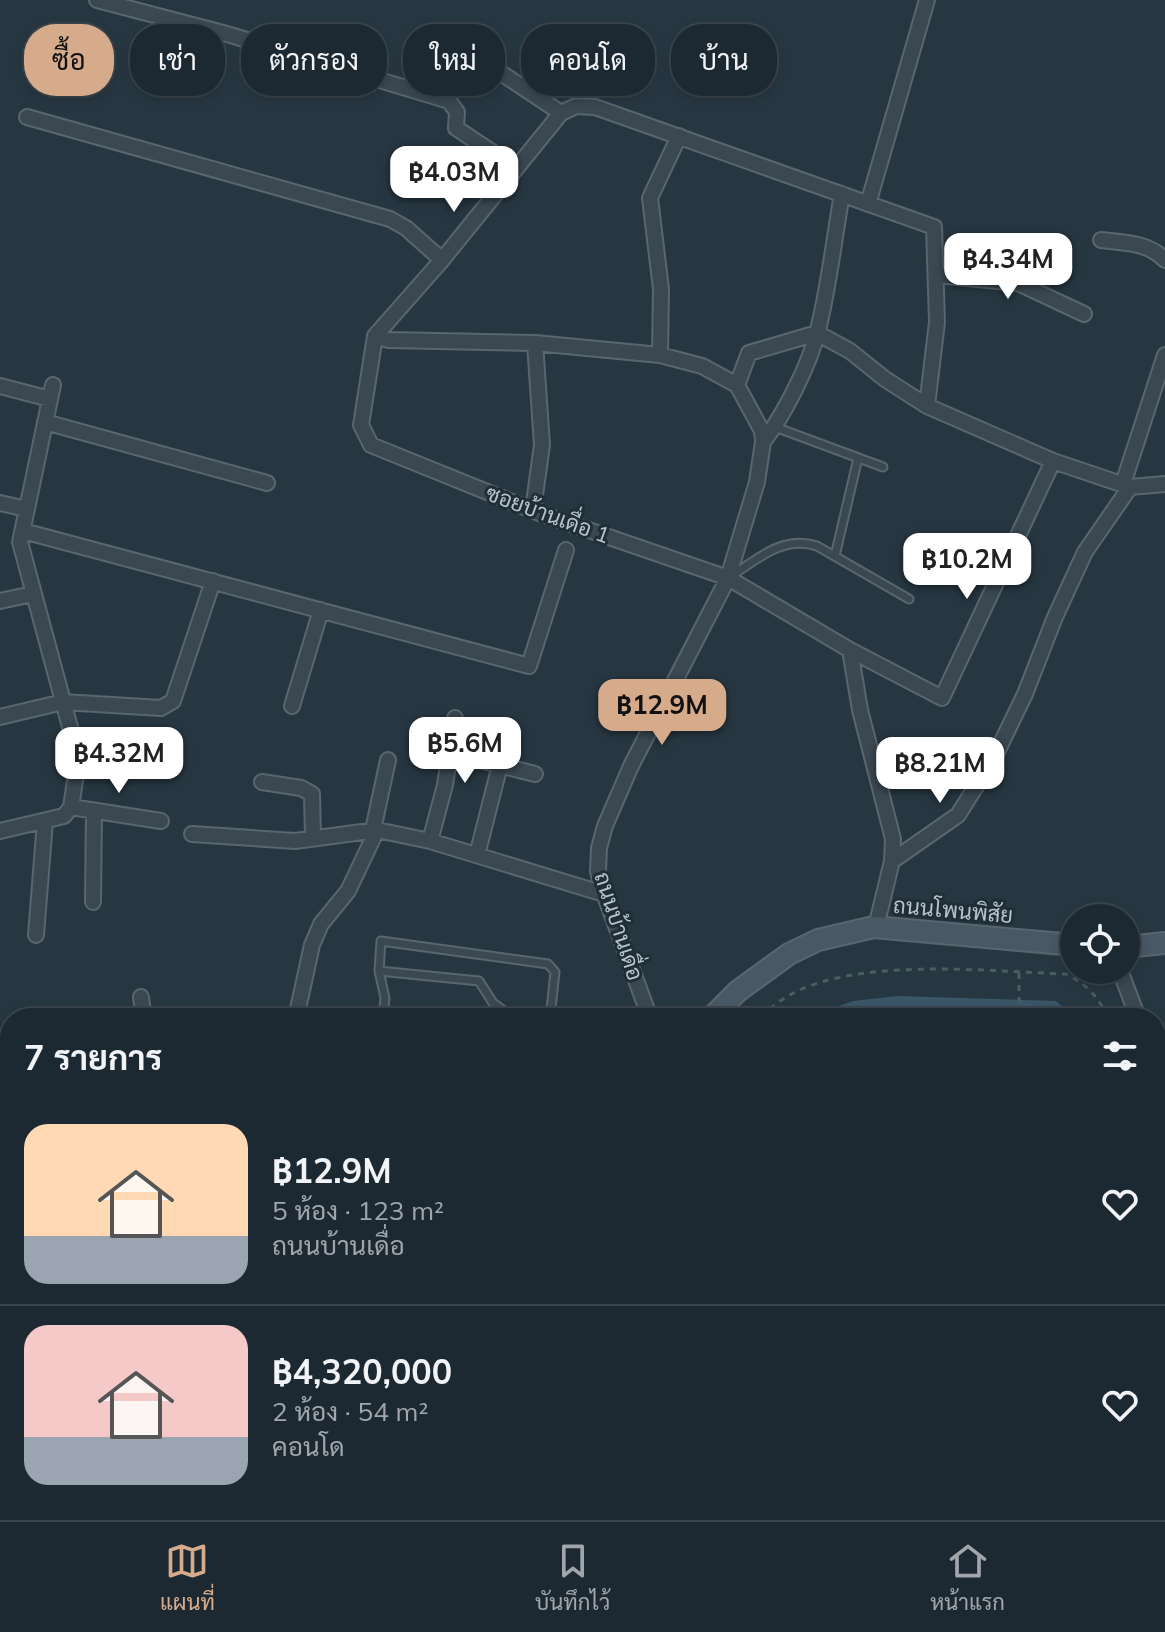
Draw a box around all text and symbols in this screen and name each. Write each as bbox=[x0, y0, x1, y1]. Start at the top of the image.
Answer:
chip: ซื้อ bbox=[24, 24, 114, 96]
chip: เช่า bbox=[130, 24, 225, 96]
chip: ตัวกรอง bbox=[241, 24, 387, 96]
chip: ใหม่ bbox=[403, 24, 505, 96]
chip: คอนโด bbox=[521, 24, 655, 96]
chip: บ้าน bbox=[671, 24, 777, 96]
pin: ฿4.03M bbox=[389, 146, 519, 214]
text: ฿4.03M bbox=[408, 155, 500, 188]
pin: ฿4.34M bbox=[943, 233, 1073, 301]
text: ฿4.34M bbox=[962, 242, 1054, 275]
street label: ซอยบ้านเดื่อ 1 bbox=[482, 474, 615, 549]
pin: ฿10.2M bbox=[902, 533, 1032, 601]
text: ฿10.2M bbox=[921, 542, 1013, 575]
pin: ฿12.9M bbox=[597, 679, 727, 747]
text: ฿12.9M bbox=[616, 688, 708, 721]
pin: ฿5.6M bbox=[409, 717, 521, 785]
text: ฿5.6M bbox=[427, 726, 503, 759]
pin: ฿4.32M bbox=[54, 727, 184, 795]
text: ฿4.32M bbox=[73, 736, 165, 769]
pin: ฿8.21M bbox=[875, 737, 1005, 805]
text: ฿8.21M bbox=[894, 746, 986, 779]
street label: ถนนบ้านเดื่อ bbox=[588, 867, 654, 984]
street label: ถนนโพนพิสัย bbox=[892, 891, 1014, 929]
map controls bbox=[1060, 904, 1140, 984]
button: locate bbox=[1060, 904, 1140, 984]
icon: filters bbox=[1098, 1034, 1142, 1078]
text: 7 รายการ bbox=[24, 1036, 163, 1079]
text: ฿12.9M bbox=[272, 1149, 392, 1192]
icon: home bbox=[88, 1156, 184, 1252]
icon: heart bbox=[1098, 1182, 1142, 1226]
text: 5 ห้อง · 123 m² bbox=[272, 1194, 444, 1227]
text: ถนนบ้านเดื่อ bbox=[272, 1229, 405, 1262]
text: ฿4,320,000 bbox=[272, 1350, 452, 1393]
icon: home bbox=[88, 1357, 184, 1453]
icon: heart bbox=[1098, 1383, 1142, 1427]
text: 2 ห้อง · 54 m² bbox=[272, 1395, 428, 1428]
text: คอนโด bbox=[272, 1430, 345, 1463]
tab: แผนที่ bbox=[160, 1539, 215, 1616]
tab: บันทึกไว้ bbox=[535, 1539, 610, 1616]
tab: หน้าแรก bbox=[930, 1539, 1005, 1616]

